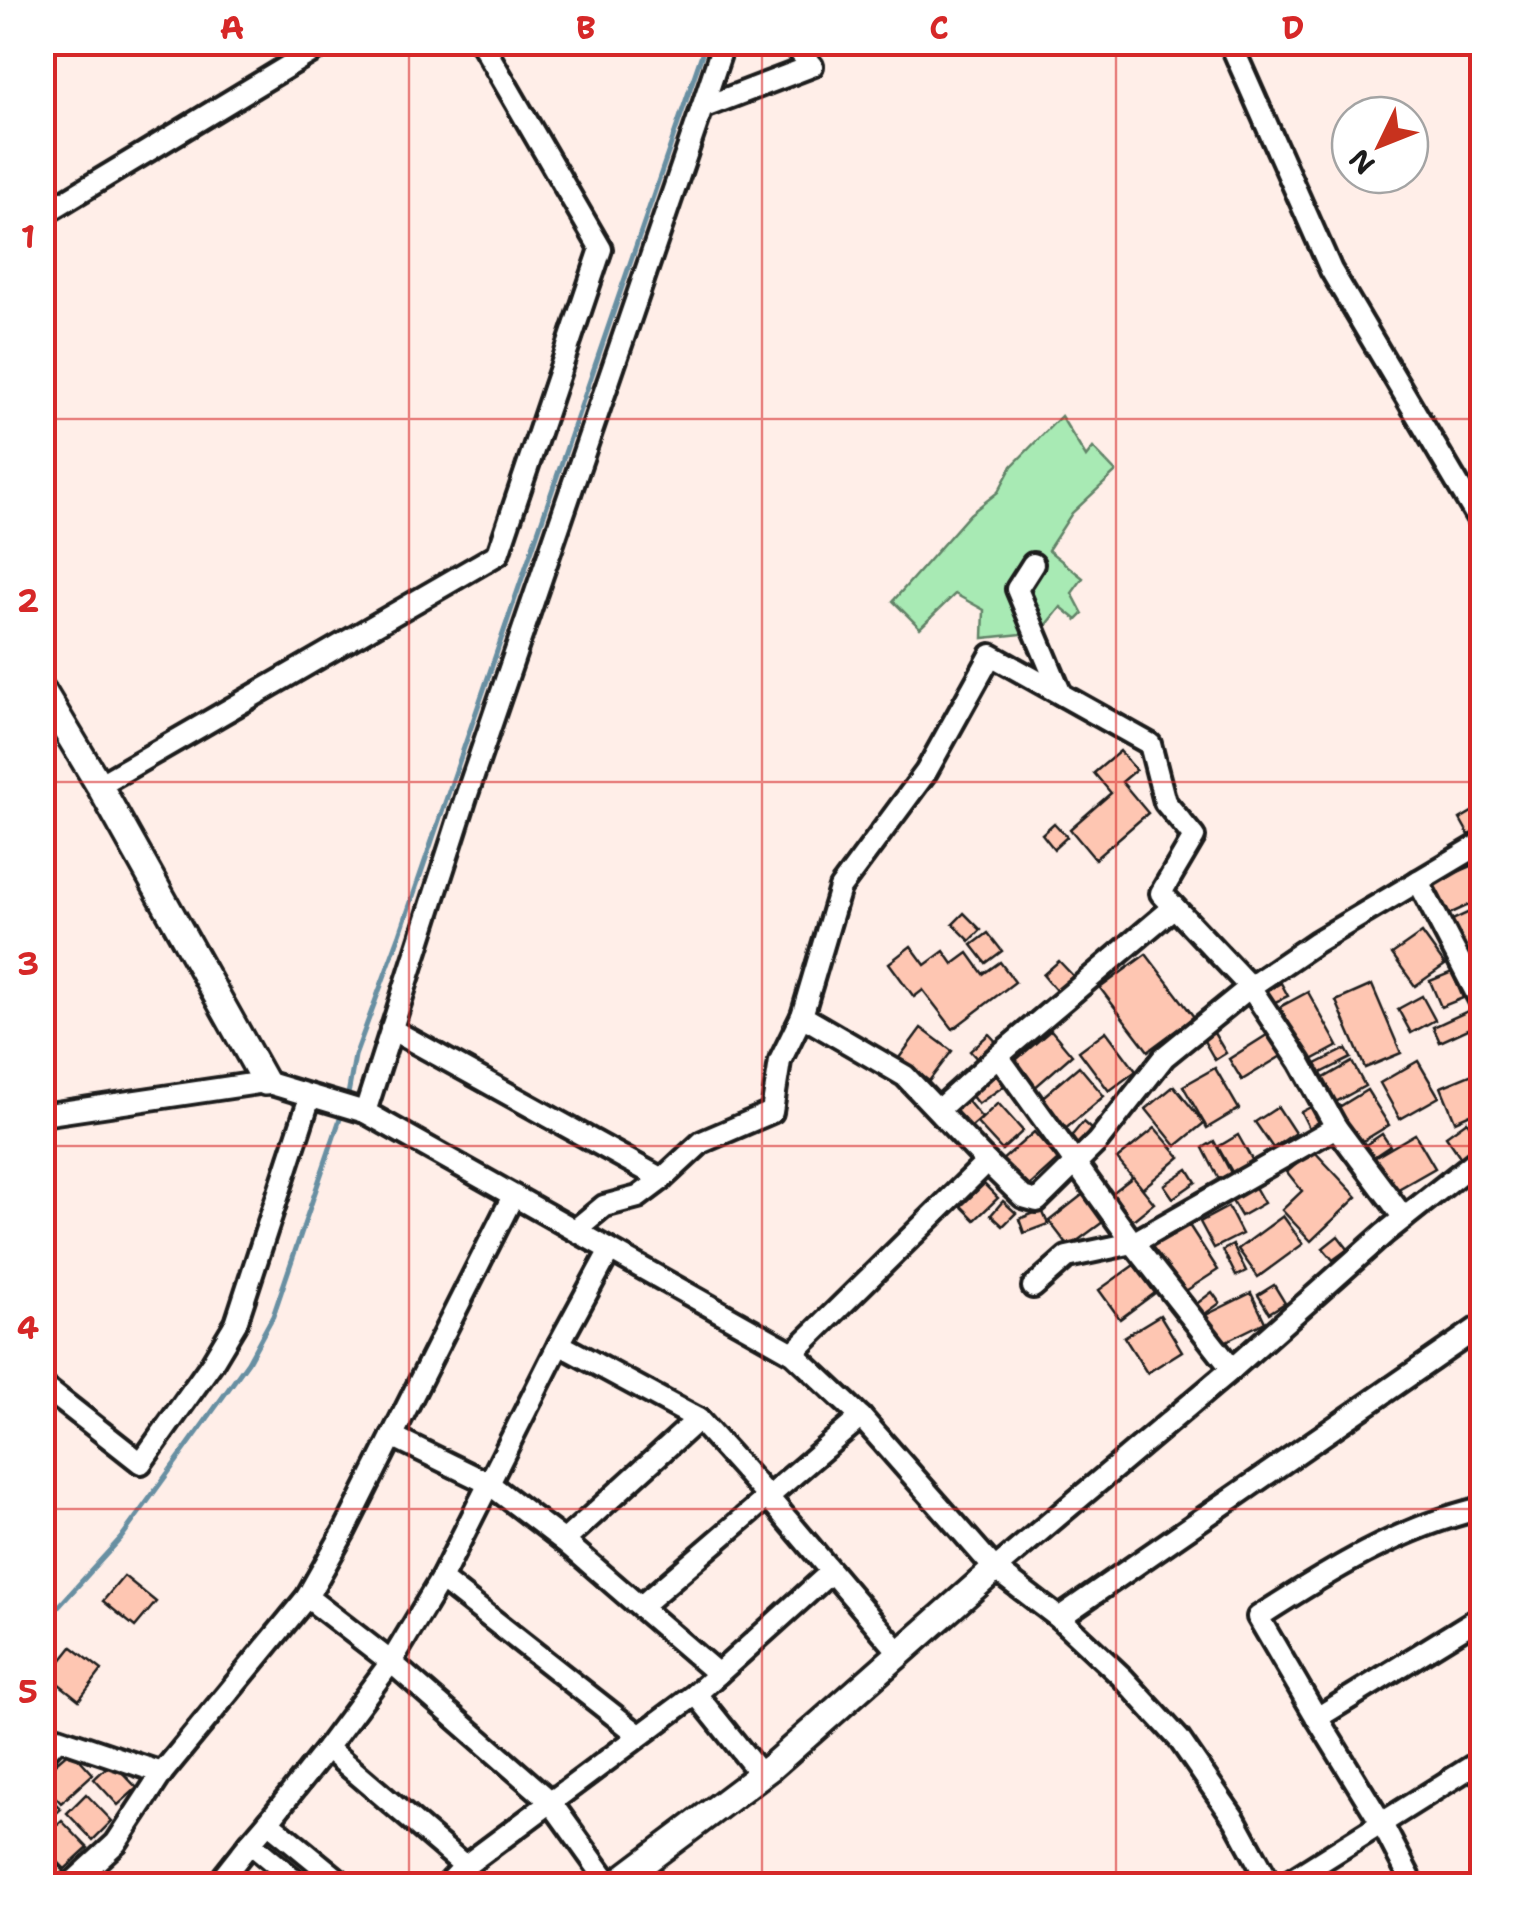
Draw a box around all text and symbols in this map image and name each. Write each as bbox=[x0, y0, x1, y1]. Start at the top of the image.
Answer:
text: A bbox=[220, 6, 244, 49]
text: B bbox=[576, 6, 596, 49]
text: C bbox=[929, 6, 949, 49]
text: D bbox=[1282, 6, 1304, 49]
north arrow bbox=[1330, 95, 1430, 195]
text: N bbox=[1340, 141, 1383, 183]
text: 1 bbox=[21, 215, 35, 258]
text: 2 bbox=[17, 579, 39, 622]
text: 3 bbox=[17, 942, 39, 985]
text: 4 bbox=[17, 1306, 39, 1349]
text: 5 bbox=[18, 1670, 38, 1713]

